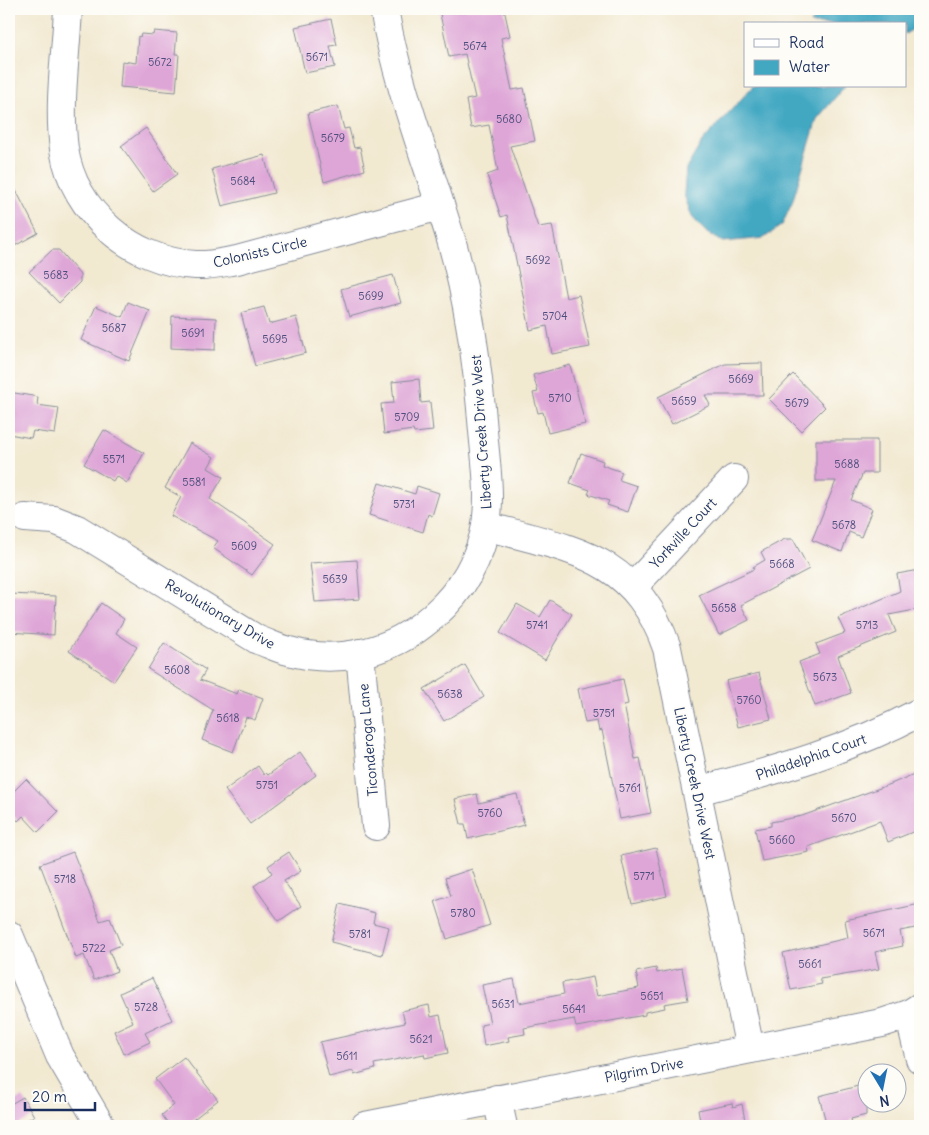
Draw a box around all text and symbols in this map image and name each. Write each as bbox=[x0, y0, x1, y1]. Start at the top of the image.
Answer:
legend bbox=[744, 22, 906, 88]
text: Road bbox=[789, 33, 824, 52]
house number: 5674 bbox=[463, 39, 487, 53]
house number: 5671 bbox=[306, 50, 328, 64]
house number: 5672 bbox=[148, 55, 172, 69]
text: Water bbox=[789, 57, 830, 76]
house number: 5680 bbox=[496, 112, 522, 126]
house number: 5679 bbox=[321, 131, 345, 145]
house number: 5684 bbox=[230, 174, 256, 188]
street label: Colonists Circle bbox=[211, 232, 309, 272]
house number: 5692 bbox=[525, 253, 551, 267]
house number: 5683 bbox=[43, 268, 69, 282]
house number: 5699 bbox=[358, 289, 384, 303]
house number: 5704 bbox=[542, 309, 568, 323]
house number: 5687 bbox=[102, 321, 127, 335]
house number: 5691 bbox=[181, 326, 205, 340]
house number: 5695 bbox=[262, 332, 288, 346]
street label: Liberty Creek Drive West bbox=[467, 354, 495, 510]
house number: 5669 bbox=[728, 372, 754, 386]
house number: 5710 bbox=[548, 391, 572, 405]
house number: 5659 bbox=[671, 394, 697, 408]
house number: 5679 bbox=[785, 396, 809, 410]
house number: 5709 bbox=[394, 410, 420, 424]
house number: 5571 bbox=[103, 452, 125, 466]
house number: 5688 bbox=[834, 457, 860, 471]
house number: 5581 bbox=[182, 475, 206, 489]
street label: Yorkville Court bbox=[646, 494, 721, 572]
house number: 5731 bbox=[393, 497, 415, 511]
house number: 5678 bbox=[832, 518, 856, 532]
house number: 5609 bbox=[231, 539, 257, 553]
house number: 5668 bbox=[769, 557, 795, 571]
house number: 5639 bbox=[322, 572, 348, 586]
street label: Revolutionary Drive bbox=[162, 575, 278, 653]
house number: 5658 bbox=[711, 601, 737, 615]
house number: 5741 bbox=[526, 618, 548, 632]
house number: 5713 bbox=[856, 618, 878, 632]
house number: 5608 bbox=[164, 663, 190, 677]
house number: 5673 bbox=[813, 670, 837, 684]
street label: Ticonderoga Lane bbox=[354, 683, 382, 797]
house number: 5638 bbox=[437, 687, 463, 701]
house number: 5760 bbox=[736, 693, 762, 707]
street label: Liberty Creek Drive West bbox=[670, 705, 720, 861]
house number: 5751 bbox=[593, 706, 615, 720]
house number: 5618 bbox=[216, 711, 240, 725]
street label: Philadelphia Court bbox=[753, 730, 869, 784]
house number: 5751 bbox=[256, 778, 278, 792]
house number: 5761 bbox=[619, 781, 641, 795]
house number: 5760 bbox=[477, 806, 503, 820]
house number: 5670 bbox=[831, 811, 857, 825]
house number: 5660 bbox=[769, 833, 795, 847]
house number: 5771 bbox=[633, 869, 655, 883]
house number: 5718 bbox=[54, 872, 76, 886]
house number: 5780 bbox=[450, 906, 476, 920]
house number: 5671 bbox=[863, 926, 885, 940]
house number: 5781 bbox=[349, 927, 371, 941]
house number: 5722 bbox=[82, 941, 106, 955]
house number: 5661 bbox=[798, 957, 822, 971]
house number: 5651 bbox=[640, 989, 664, 1003]
house number: 5631 bbox=[491, 997, 515, 1011]
house number: 5728 bbox=[134, 1000, 158, 1014]
house number: 5641 bbox=[562, 1002, 586, 1016]
house number: 5621 bbox=[409, 1032, 433, 1046]
house number: 5611 bbox=[336, 1049, 358, 1063]
street label: Pilgrim Drive bbox=[603, 1054, 685, 1086]
north arrow bbox=[856, 1062, 906, 1112]
scale bar bbox=[25, 1080, 95, 1112]
text: 20 m bbox=[32, 1087, 67, 1106]
text: N bbox=[878, 1091, 891, 1111]

